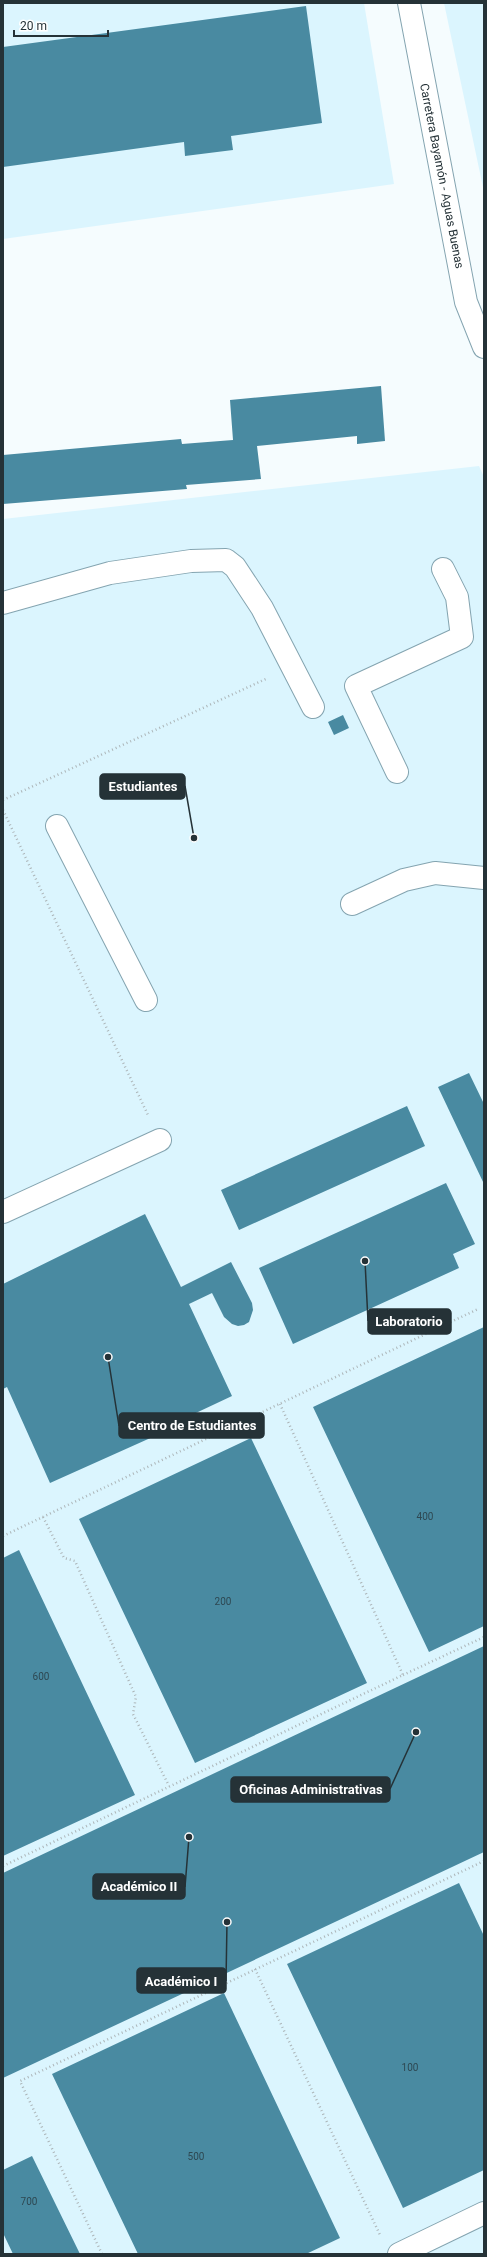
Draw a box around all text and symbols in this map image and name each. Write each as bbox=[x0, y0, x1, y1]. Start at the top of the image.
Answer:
scale bar bbox=[14, 12, 108, 38]
text: 20 m bbox=[20, 19, 47, 33]
street label: Carretera Bayamón - Aguas Buenas bbox=[417, 82, 467, 270]
callout: Estudiantes bbox=[100, 774, 185, 799]
text: Estudiantes bbox=[109, 779, 178, 794]
callout: Laboratorio bbox=[368, 1309, 451, 1334]
text: Laboratorio bbox=[375, 1314, 443, 1329]
callout: Centro de Estudiantes bbox=[119, 1413, 264, 1438]
text: Centro de Estudiantes bbox=[128, 1418, 257, 1433]
house number: 400 bbox=[417, 1511, 434, 1522]
house number: 200 bbox=[215, 1596, 232, 1607]
house number: 600 bbox=[33, 1671, 50, 1682]
callout: Oficinas Administrativas bbox=[231, 1777, 390, 1802]
text: Oficinas Administrativas bbox=[239, 1782, 383, 1797]
callout: Académico II bbox=[93, 1874, 185, 1899]
text: Académico II bbox=[101, 1879, 177, 1894]
callout: Académico I bbox=[137, 1968, 226, 1993]
text: Académico I bbox=[145, 1974, 217, 1989]
house number: 100 bbox=[402, 2062, 419, 2073]
house number: 500 bbox=[188, 2151, 205, 2162]
house number: 700 bbox=[21, 2196, 38, 2207]

